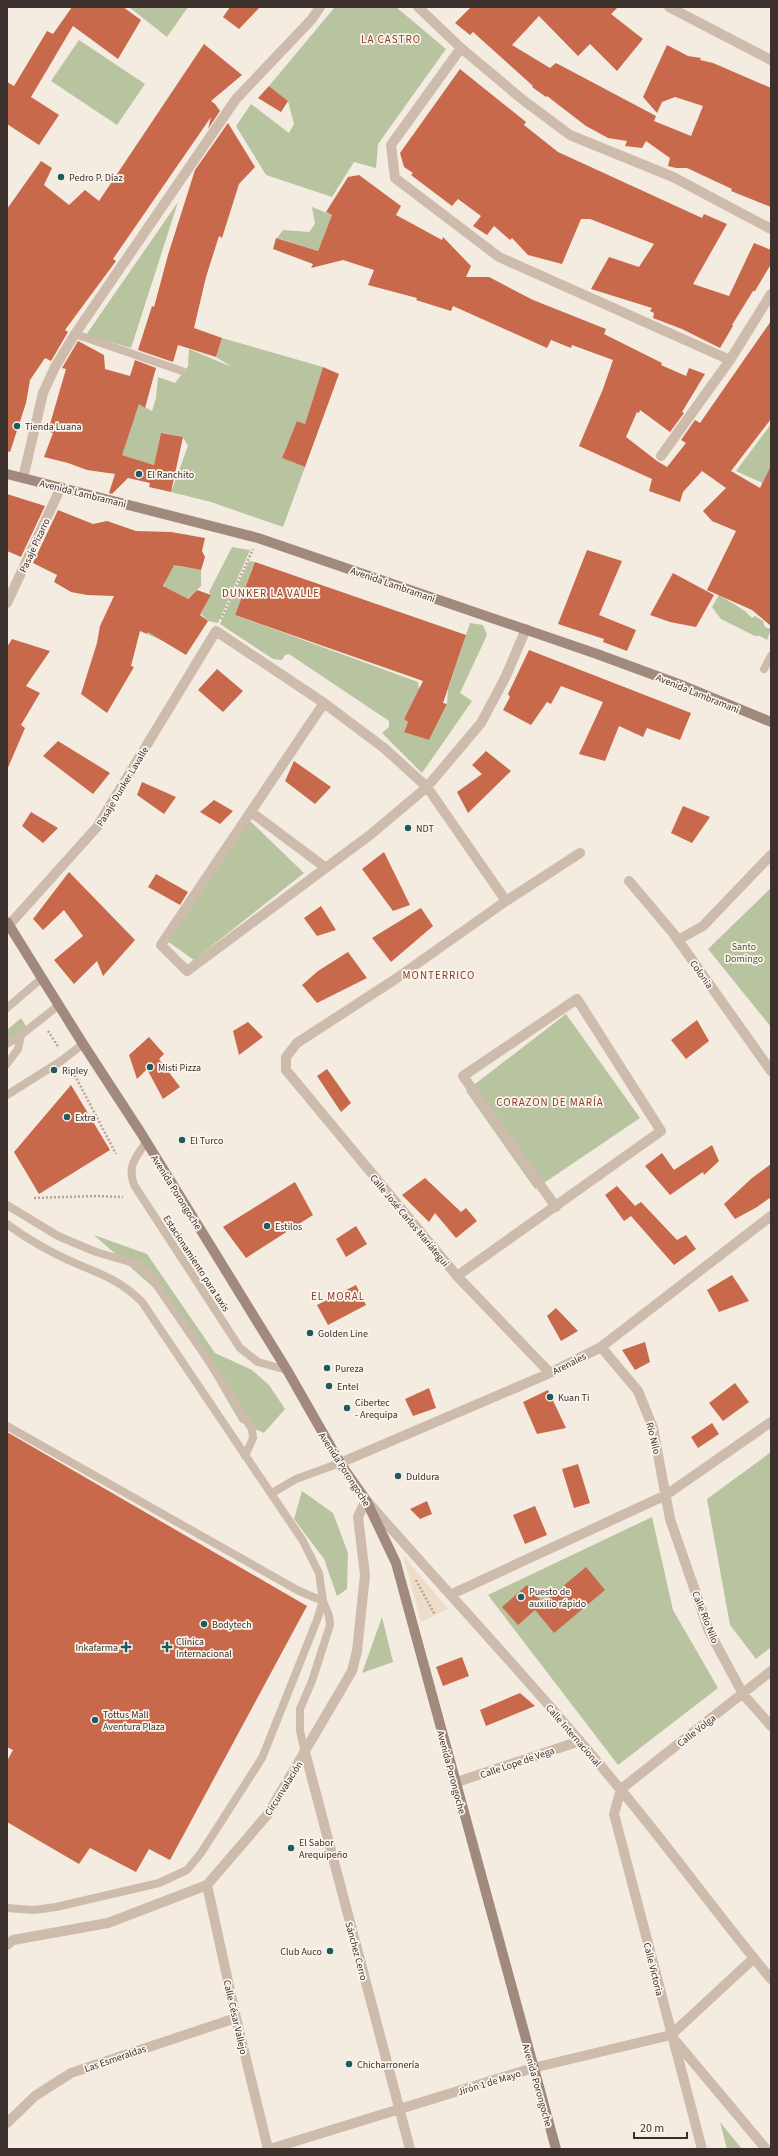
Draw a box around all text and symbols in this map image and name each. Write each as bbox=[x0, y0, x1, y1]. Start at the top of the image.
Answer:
district label: LA CASTRO bbox=[361, 32, 421, 47]
place label: Pedro P. Díaz bbox=[69, 171, 123, 185]
marker: Pedro P. Díaz bbox=[56, 172, 66, 182]
place label: Tienda Luana bbox=[25, 420, 82, 434]
marker: Tienda Luana bbox=[12, 421, 22, 431]
place label: El Ranchito bbox=[147, 468, 194, 482]
marker: El Ranchito bbox=[134, 469, 144, 479]
street label: Avenida Lambramani bbox=[38, 476, 128, 511]
street label: Pasaje Pizarro bbox=[16, 516, 54, 575]
street label: Avenida Lambramani bbox=[348, 564, 437, 606]
district label: DUNKER LA VALLE bbox=[222, 586, 320, 601]
street label: Avenida Lambramani bbox=[654, 671, 741, 717]
street label: Pasaje Dunker Lavalle bbox=[94, 744, 152, 829]
place label: NDT bbox=[416, 822, 434, 836]
marker: NDT bbox=[403, 823, 413, 833]
park label: Santo Domingo bbox=[725, 940, 763, 966]
street label: Colonia bbox=[686, 957, 716, 992]
district label: MONTERRICO bbox=[403, 968, 475, 983]
place label: Misti Pizza bbox=[158, 1061, 201, 1075]
marker: Misti Pizza bbox=[145, 1062, 155, 1072]
place label: Ripley bbox=[62, 1064, 88, 1078]
marker: Ripley bbox=[49, 1065, 59, 1075]
district label: CORAZON DE MARÍA bbox=[496, 1095, 604, 1110]
place label: Extra bbox=[75, 1111, 96, 1125]
marker: Extra bbox=[62, 1112, 72, 1122]
place label: El Turco bbox=[190, 1134, 223, 1148]
marker: El Turco bbox=[177, 1135, 187, 1145]
street label: Avenida Porongoche bbox=[147, 1152, 205, 1233]
street label: Calle José Carlos Mariátegui bbox=[366, 1171, 452, 1270]
street label: Estacionamiento para taxis bbox=[160, 1213, 233, 1314]
place label: Estilos bbox=[275, 1220, 302, 1234]
marker: Estilos bbox=[262, 1221, 272, 1231]
district label: EL MORAL bbox=[311, 1289, 365, 1304]
place label: Golden Line bbox=[318, 1327, 368, 1341]
marker: Golden Line bbox=[305, 1328, 315, 1338]
street label: Arenales bbox=[550, 1349, 589, 1378]
place label: Pureza bbox=[335, 1362, 364, 1376]
marker: Pureza bbox=[322, 1363, 332, 1373]
place label: Entel bbox=[337, 1380, 359, 1394]
marker: Entel bbox=[324, 1381, 334, 1391]
place label: Kuan Ti bbox=[558, 1391, 589, 1405]
marker: Kuan Ti bbox=[545, 1392, 555, 1402]
place label: Cibertec - Arequipa bbox=[355, 1396, 398, 1422]
marker: Cibertec - Arequipa bbox=[342, 1403, 352, 1413]
street label: Río Nilo bbox=[642, 1421, 664, 1456]
street label: Avenida Porongoche bbox=[315, 1430, 373, 1509]
place label: Duldura bbox=[406, 1470, 439, 1484]
marker: Duldura bbox=[393, 1471, 403, 1481]
place label: Puesto de auxilio rápido bbox=[529, 1585, 586, 1611]
street label: Calle Río Nilo bbox=[688, 1589, 722, 1646]
marker: Puesto de auxilio rápido bbox=[516, 1592, 526, 1602]
place label: Bodytech bbox=[212, 1618, 252, 1632]
marker: Bodytech bbox=[199, 1619, 209, 1629]
place label: Clínica Internacional bbox=[176, 1635, 232, 1661]
place label: Inkafarma bbox=[75, 1641, 118, 1655]
marker: Clínica Internacional bbox=[161, 1641, 173, 1653]
marker: Inkafarma bbox=[121, 1642, 131, 1652]
street label: Calle Internacional bbox=[542, 1701, 605, 1770]
place label: Tottus Mall Aventura Plaza bbox=[103, 1708, 165, 1734]
street label: Calle Volga bbox=[674, 1711, 719, 1750]
marker: Tottus Mall Aventura Plaza bbox=[90, 1715, 100, 1725]
street label: Avenida Porongoche bbox=[433, 1729, 469, 1816]
street label: Calle Lope de Vega bbox=[478, 1744, 556, 1782]
street label: Circunvalación bbox=[261, 1759, 306, 1819]
place label: El Sabor Arequipeño bbox=[299, 1836, 348, 1862]
marker: El Sabor Arequipeño bbox=[286, 1843, 296, 1853]
street label: Sánchez Cerro bbox=[342, 1920, 371, 1982]
street label: Calle Victoria bbox=[640, 1941, 666, 1997]
place label: Club Auco bbox=[280, 1945, 322, 1959]
marker: Club Auco bbox=[325, 1946, 335, 1956]
street label: Calle César Vallejo bbox=[220, 1979, 250, 2056]
street label: Las Esmeraldas bbox=[83, 2042, 148, 2076]
street label: Avenida Porongoche bbox=[518, 2042, 556, 2129]
place label: Chicharronería bbox=[357, 2058, 419, 2072]
marker: Chicharronería bbox=[344, 2059, 354, 2069]
street label: Jirón 1 de Mayo bbox=[456, 2067, 523, 2099]
scale bar bbox=[634, 2114, 687, 2140]
text: 20 m bbox=[640, 2120, 664, 2137]

